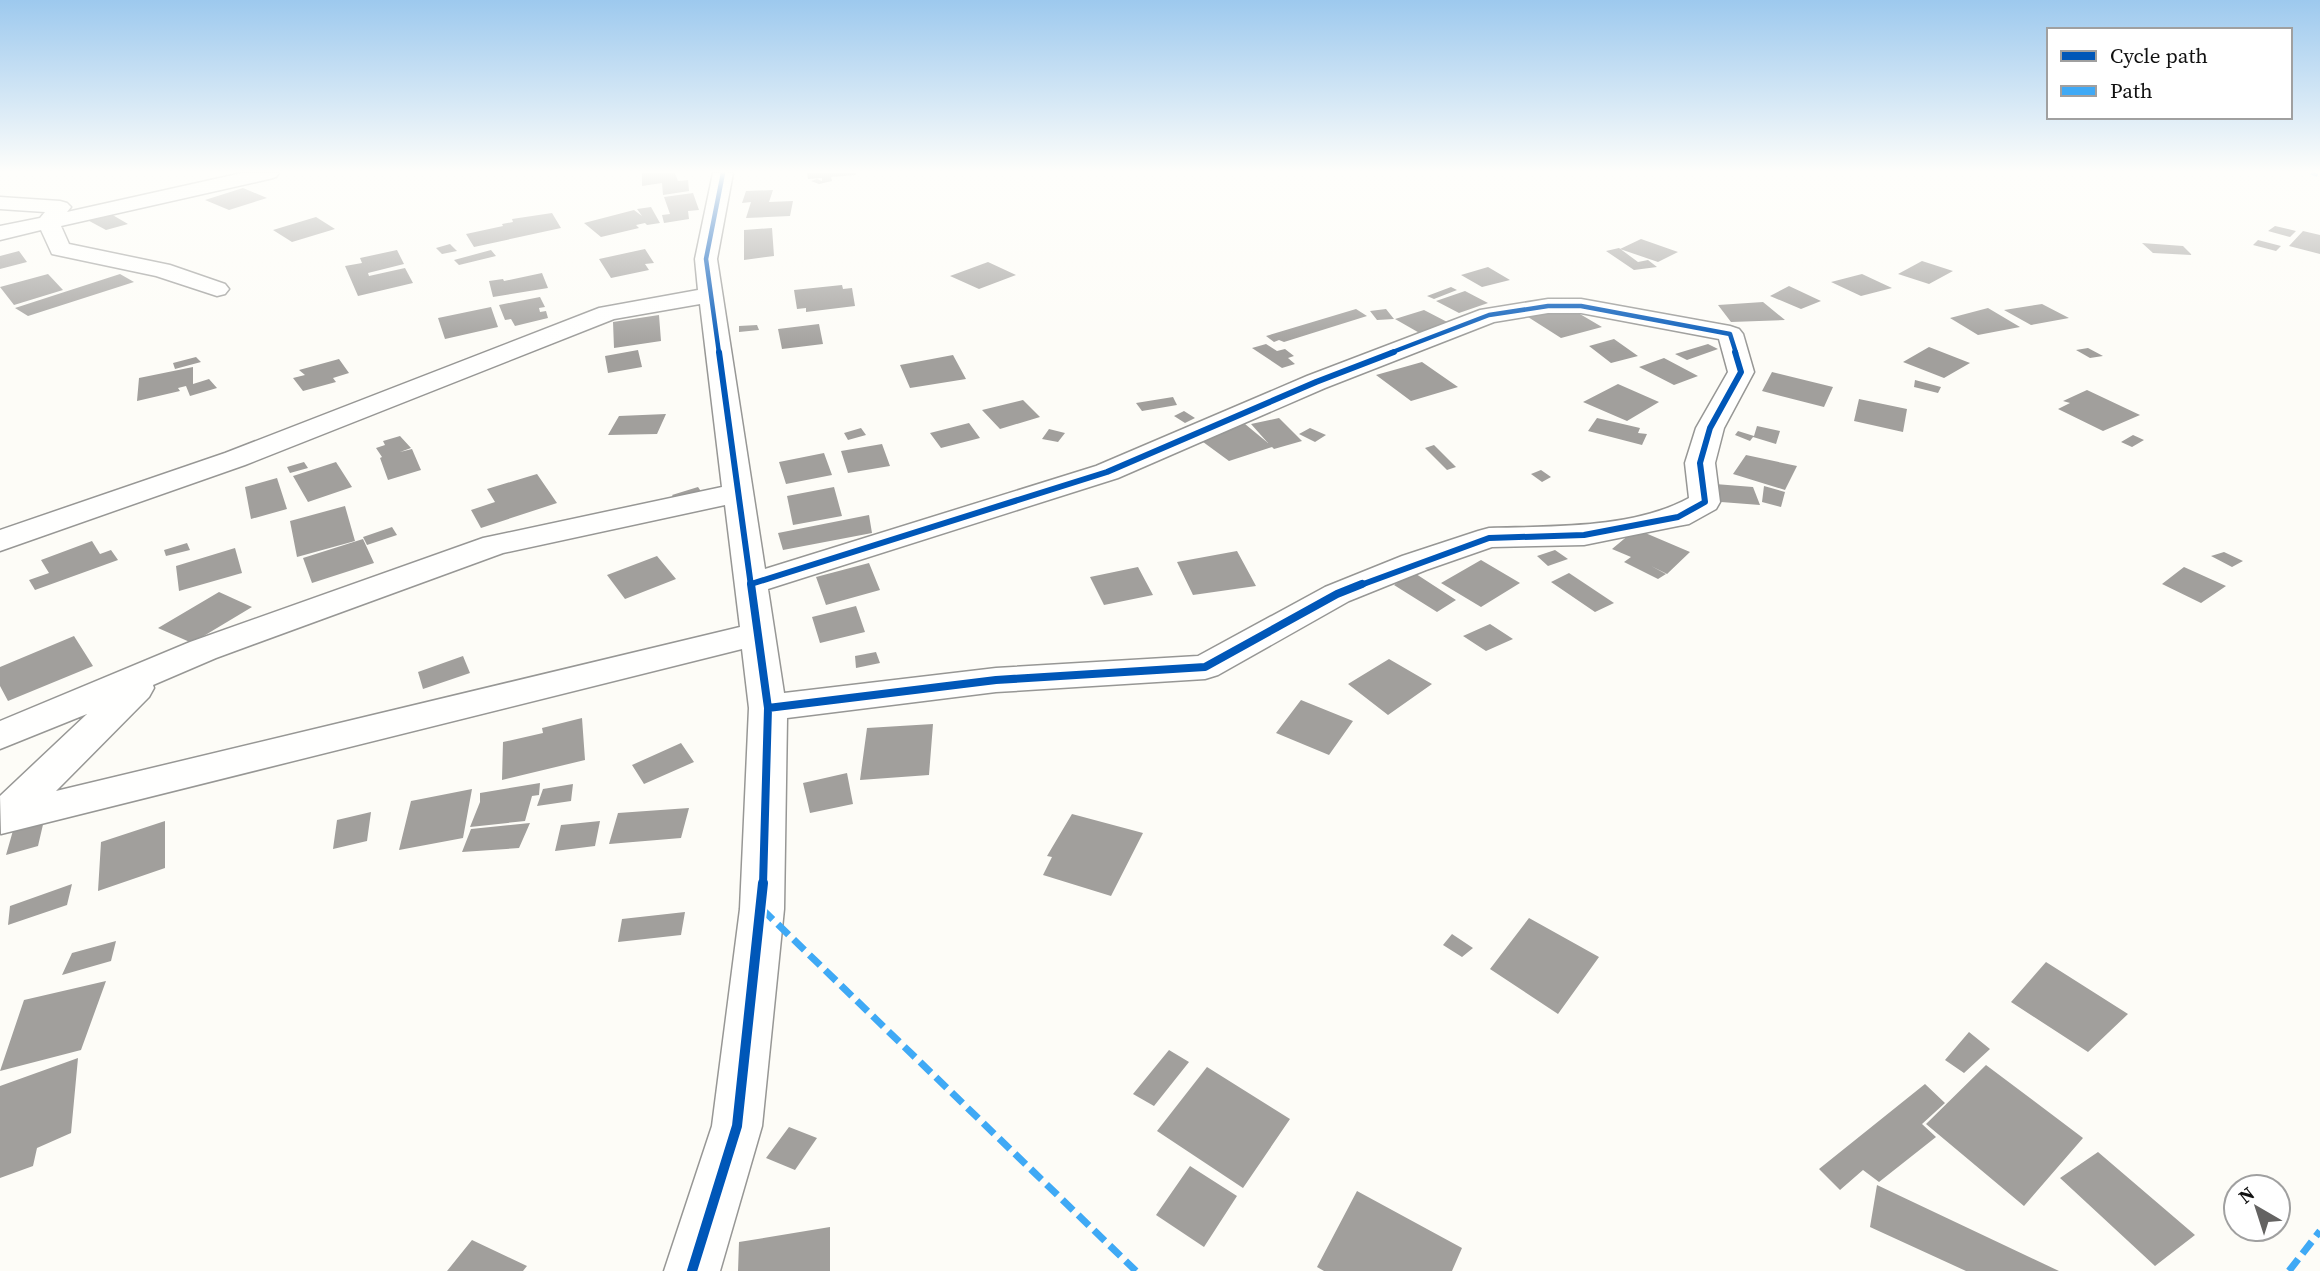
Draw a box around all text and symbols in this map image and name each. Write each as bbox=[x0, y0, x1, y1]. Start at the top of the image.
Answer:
legend bbox=[2047, 28, 2292, 119]
text: Cycle path bbox=[2110, 41, 2208, 70]
text: Path bbox=[2110, 76, 2153, 105]
north arrow bbox=[2222, 1173, 2292, 1243]
text: N bbox=[2233, 1180, 2260, 1209]

